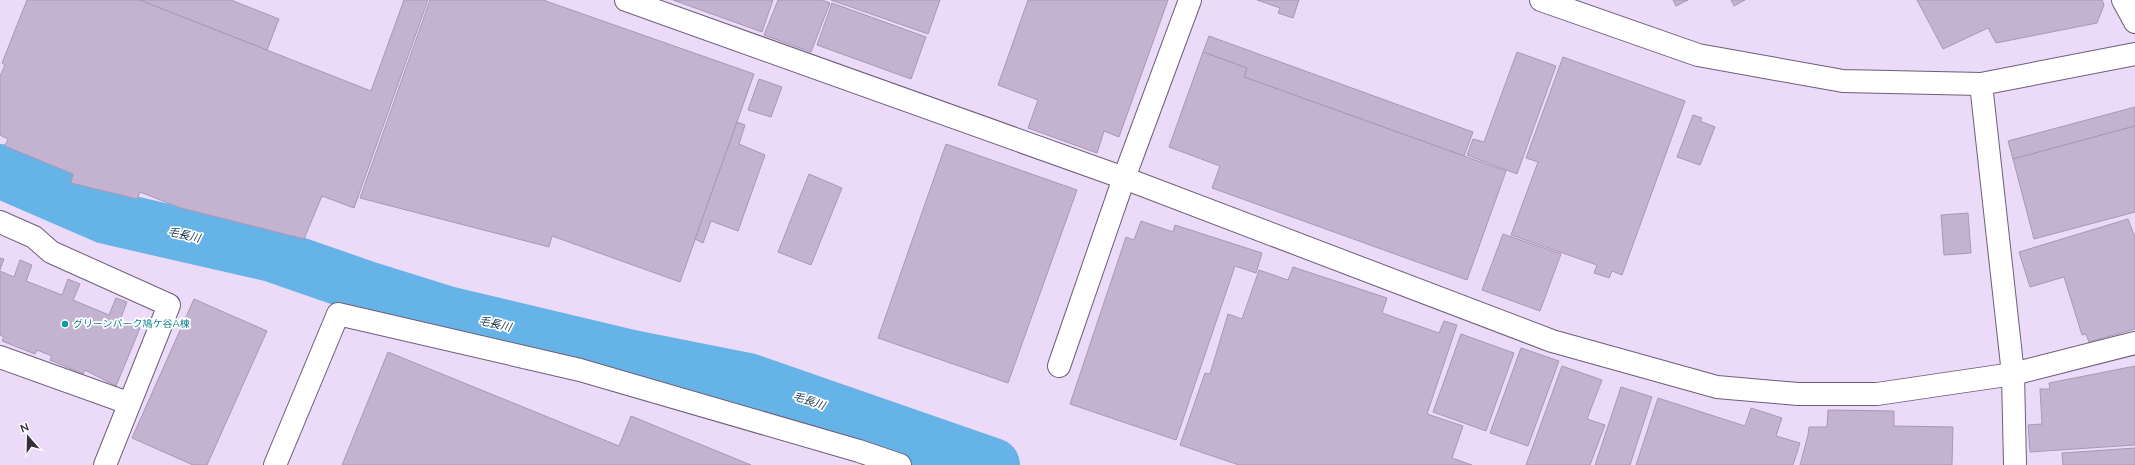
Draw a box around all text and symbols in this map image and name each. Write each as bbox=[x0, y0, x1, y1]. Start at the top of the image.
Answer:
water label: 毛長川 bbox=[166, 224, 203, 246]
water label: 毛長川 bbox=[477, 313, 514, 335]
place label: グリーンパーク鳩ケ谷A棟 bbox=[73, 317, 190, 331]
marker: グリーンパーク鳩ケ谷A棟 bbox=[60, 319, 70, 329]
water label: 毛長川 bbox=[791, 389, 828, 414]
north arrow bbox=[8, 417, 48, 457]
text: N bbox=[18, 420, 31, 437]

